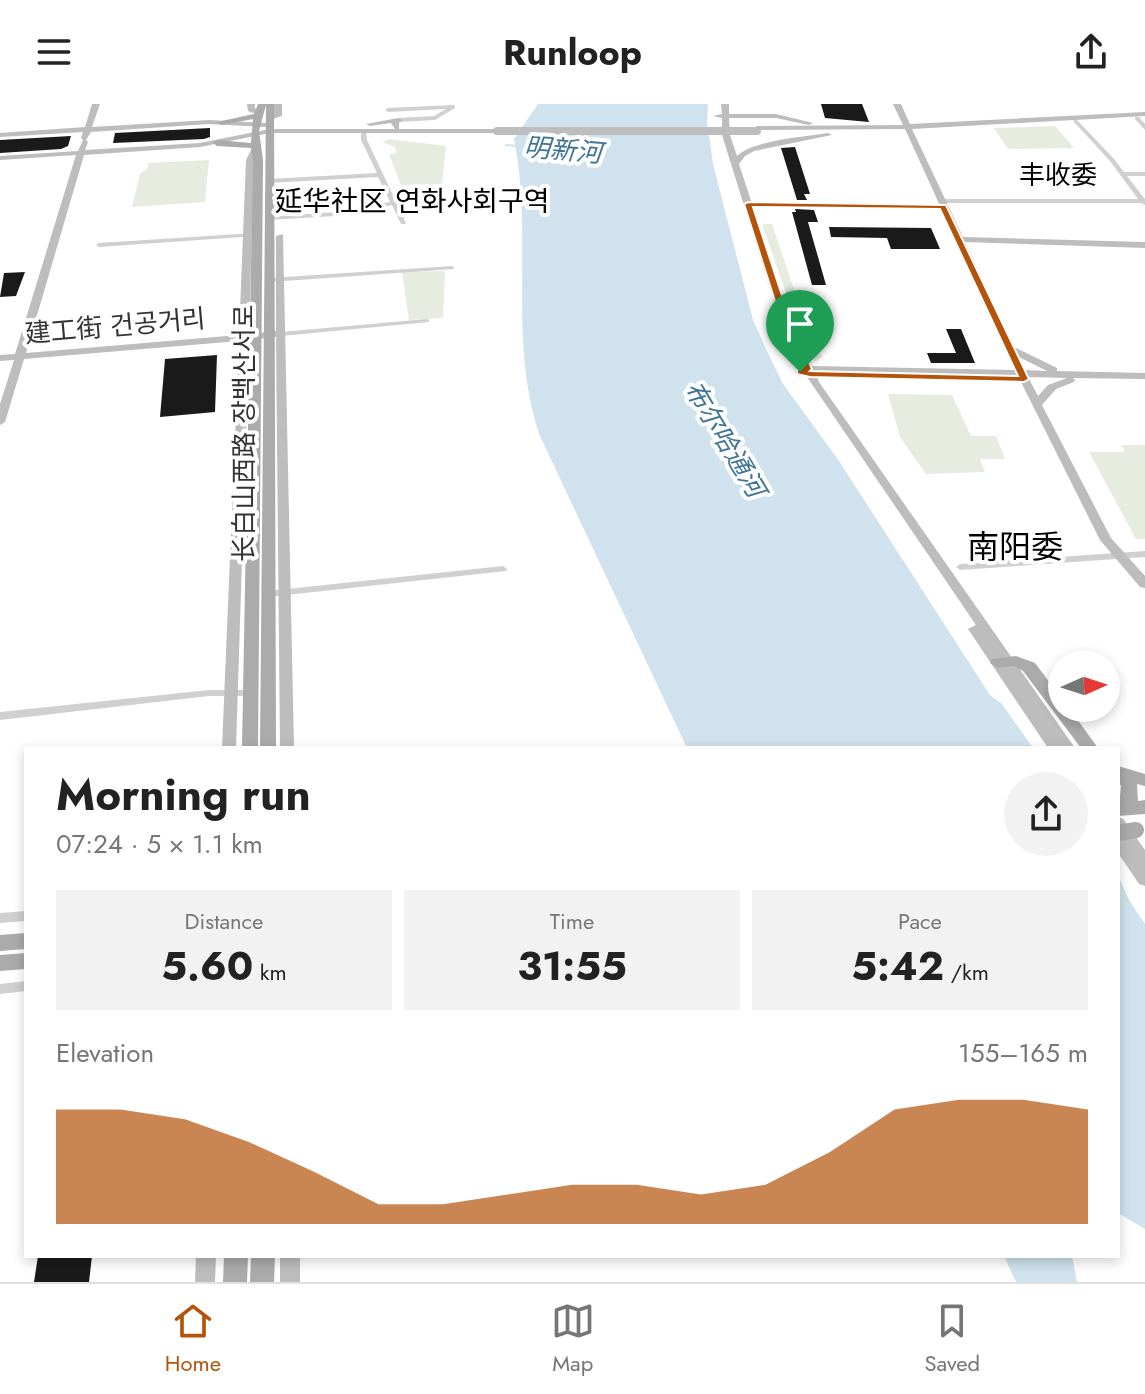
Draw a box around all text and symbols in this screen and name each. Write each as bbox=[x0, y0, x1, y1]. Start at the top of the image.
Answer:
text: Runloop bbox=[503, 26, 642, 78]
icon: menu bbox=[32, 30, 76, 74]
icon: share bbox=[1069, 30, 1113, 74]
water label: 明新河 bbox=[522, 128, 608, 173]
district label: 丰收委 bbox=[1019, 156, 1097, 194]
district label: 延华社区 연화사회구역 bbox=[275, 181, 549, 222]
pin bbox=[766, 290, 834, 372]
street label: 建工街 건공거리 bbox=[23, 299, 207, 353]
icon: arrive bbox=[778, 302, 822, 346]
street label: 长白山西路 장백산서로 bbox=[225, 304, 263, 562]
water label: 布尔哈通河 bbox=[675, 373, 777, 509]
district label: 南阳委 bbox=[967, 524, 1063, 570]
north arrow bbox=[1048, 650, 1120, 722]
map controls bbox=[1048, 650, 1120, 722]
text: Morning run bbox=[56, 763, 311, 827]
button: share bbox=[1004, 772, 1088, 856]
text: 07:24 · 5 × 1.1 km bbox=[56, 825, 263, 863]
text: Distance bbox=[185, 905, 263, 937]
text: Time bbox=[550, 905, 594, 937]
text: Pace bbox=[898, 905, 942, 937]
text: 5.60 bbox=[161, 937, 253, 995]
text: 31:55 bbox=[517, 937, 627, 995]
text: 5:42 bbox=[851, 937, 944, 995]
text: km bbox=[253, 956, 287, 988]
text: /km bbox=[944, 956, 989, 988]
text: Elevation bbox=[56, 1034, 154, 1072]
text: 155–165 m bbox=[958, 1034, 1088, 1072]
tab: Home bbox=[165, 1299, 221, 1379]
tab: Map bbox=[551, 1299, 595, 1379]
tab: Saved bbox=[924, 1299, 980, 1379]

